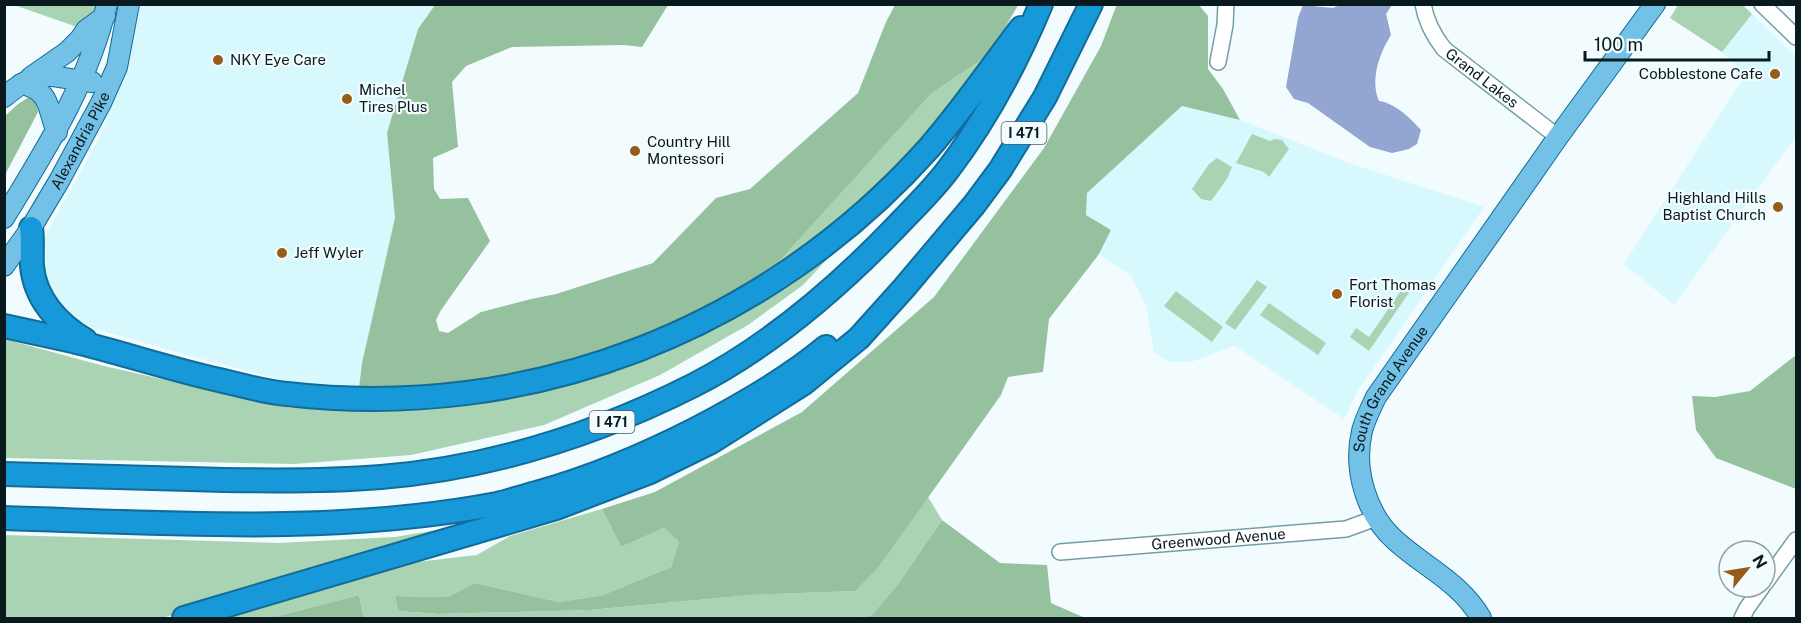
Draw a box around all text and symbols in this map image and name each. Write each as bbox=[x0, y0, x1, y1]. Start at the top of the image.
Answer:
scale bar bbox=[1585, 24, 1770, 62]
text: 100 m bbox=[1594, 34, 1643, 55]
street label: Grand Lakes bbox=[1443, 44, 1522, 111]
place label: NKY Eye Care bbox=[230, 51, 326, 68]
marker: NKY Eye Care bbox=[211, 53, 225, 67]
place label: Cobblestone Cafe bbox=[1639, 65, 1763, 82]
marker: Cobblestone Cafe bbox=[1768, 67, 1782, 81]
place label: Michel Tires Plus bbox=[359, 81, 427, 115]
street label: Alexandria Pike bbox=[47, 89, 113, 192]
marker: Michel Tires Plus bbox=[340, 92, 354, 106]
road number: I 471 bbox=[1002, 122, 1046, 144]
place label: Country Hill Montessori bbox=[647, 133, 731, 167]
marker: Country Hill Montessori bbox=[628, 144, 642, 158]
place label: Highland Hills Baptist Church bbox=[1662, 189, 1766, 223]
marker: Highland Hills Baptist Church bbox=[1771, 200, 1785, 214]
place label: Jeff Wyler bbox=[294, 244, 364, 261]
marker: Jeff Wyler bbox=[275, 246, 289, 260]
place label: Fort Thomas Florist bbox=[1349, 276, 1436, 310]
marker: Fort Thomas Florist bbox=[1330, 287, 1344, 301]
street label: South Grand Avenue bbox=[1350, 322, 1431, 453]
road number: I 471 bbox=[590, 411, 634, 433]
street label: Greenwood Avenue bbox=[1151, 525, 1286, 553]
north arrow bbox=[1717, 539, 1777, 599]
text: N bbox=[1748, 552, 1771, 572]

